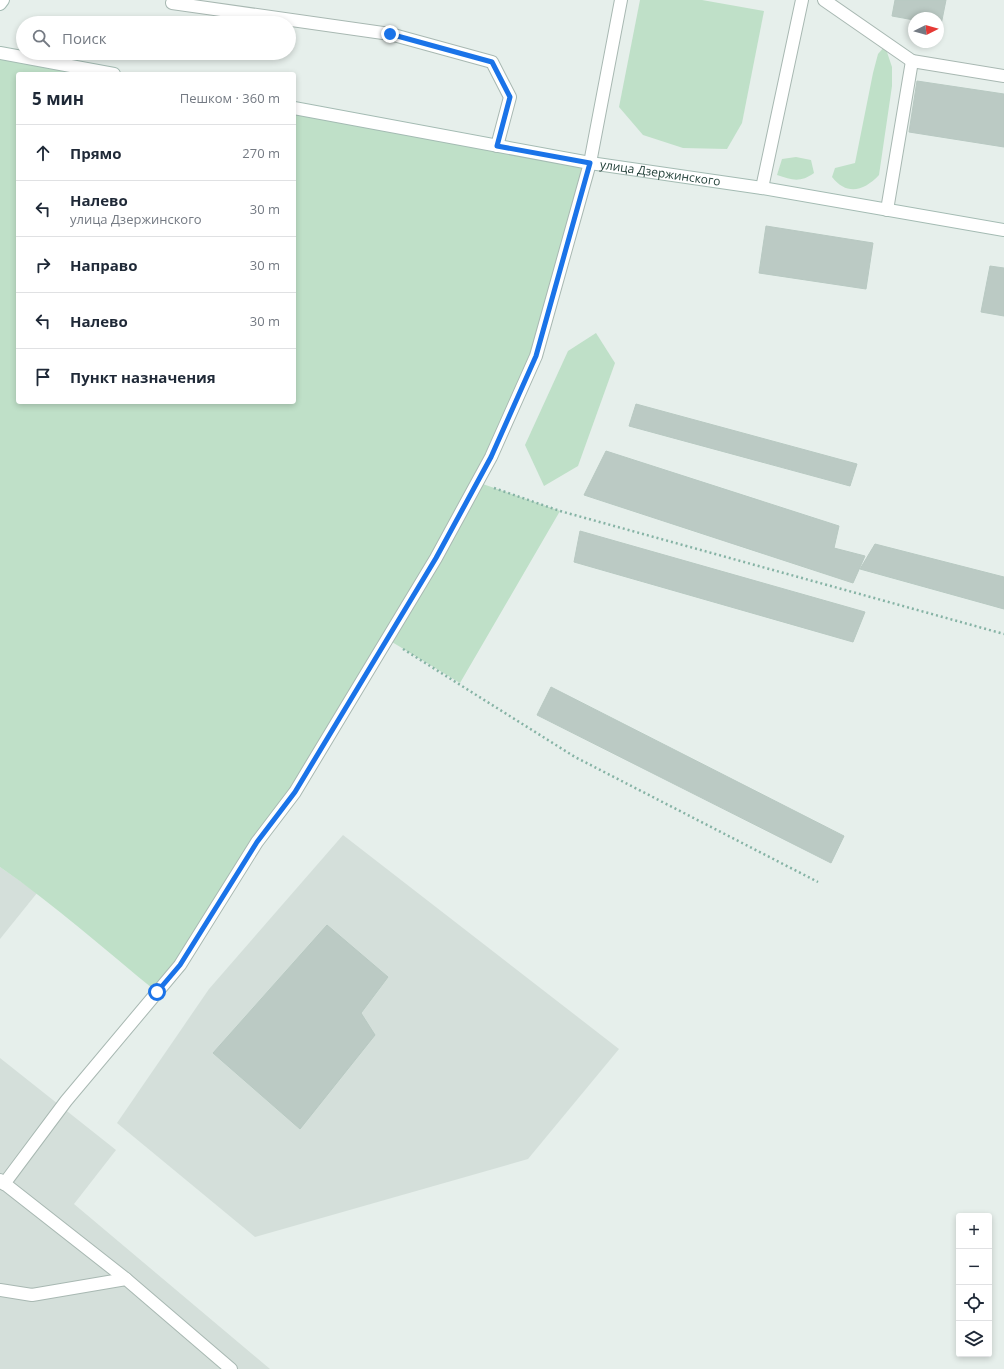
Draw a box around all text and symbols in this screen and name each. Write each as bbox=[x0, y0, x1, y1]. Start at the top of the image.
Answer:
north arrow bbox=[908, 12, 944, 48]
search box bbox=[16, 16, 296, 60]
route end bbox=[381, 25, 399, 43]
icon: search bbox=[30, 27, 52, 49]
text: Поиск bbox=[62, 28, 106, 48]
text: 5 мин bbox=[32, 87, 84, 110]
text: Пешком · 360 m bbox=[180, 89, 280, 107]
icon: ahead bbox=[32, 142, 54, 164]
text: Прямо bbox=[70, 143, 122, 163]
text: 270 m bbox=[242, 144, 280, 162]
street label: улица Дзержинского bbox=[599, 156, 722, 190]
text: Налево bbox=[70, 190, 128, 210]
icon: left bbox=[32, 198, 54, 220]
text: 30 m bbox=[250, 200, 280, 218]
text: улица Дзержинского bbox=[70, 210, 202, 228]
icon: right bbox=[32, 254, 54, 276]
text: Направо bbox=[70, 255, 138, 275]
text: 30 m bbox=[250, 256, 280, 274]
icon: left bbox=[32, 310, 54, 332]
text: Налево bbox=[70, 311, 128, 331]
text: 30 m bbox=[250, 312, 280, 330]
icon: arrive bbox=[32, 366, 54, 388]
text: Пункт назначения bbox=[70, 367, 216, 387]
route start bbox=[148, 983, 166, 1001]
map controls bbox=[956, 1213, 992, 1357]
button: + bbox=[956, 1213, 992, 1249]
button: − bbox=[956, 1249, 992, 1285]
button: locate bbox=[956, 1285, 992, 1321]
button: layers bbox=[956, 1321, 992, 1357]

